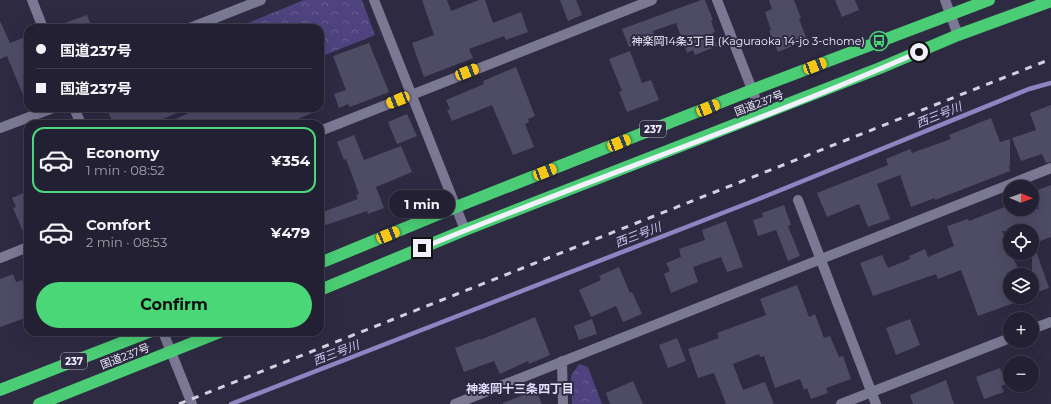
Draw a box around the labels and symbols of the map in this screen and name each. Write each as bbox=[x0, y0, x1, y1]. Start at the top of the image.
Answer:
bus stop icon: 神楽岡14条3丁目 (Kaguraoka 14-jo 3-chome) bbox=[868, 30, 890, 52]
place label: 神楽岡14条3丁目 (Kaguraoka 14-jo 3-chome) bbox=[632, 34, 865, 48]
route start bbox=[910, 43, 928, 61]
car bbox=[802, 56, 828, 76]
car bbox=[454, 62, 480, 82]
street label: 国道237号 bbox=[732, 87, 786, 119]
car bbox=[385, 90, 411, 110]
car bbox=[695, 98, 721, 118]
water label: 西三号川 bbox=[914, 98, 966, 130]
road number: 237 bbox=[640, 121, 666, 137]
car bbox=[606, 133, 632, 153]
car bbox=[532, 162, 558, 182]
north arrow bbox=[1003, 180, 1039, 216]
callout: 1 min bbox=[389, 190, 455, 218]
water label: 西三号川 bbox=[613, 218, 665, 250]
car bbox=[375, 225, 401, 245]
route end bbox=[413, 239, 431, 257]
water label: 西三号川 bbox=[311, 336, 363, 368]
street label: 国道237号 bbox=[98, 340, 152, 372]
road number: 237 bbox=[61, 353, 87, 369]
district label: 神楽岡十三条四丁目 bbox=[466, 381, 574, 396]

